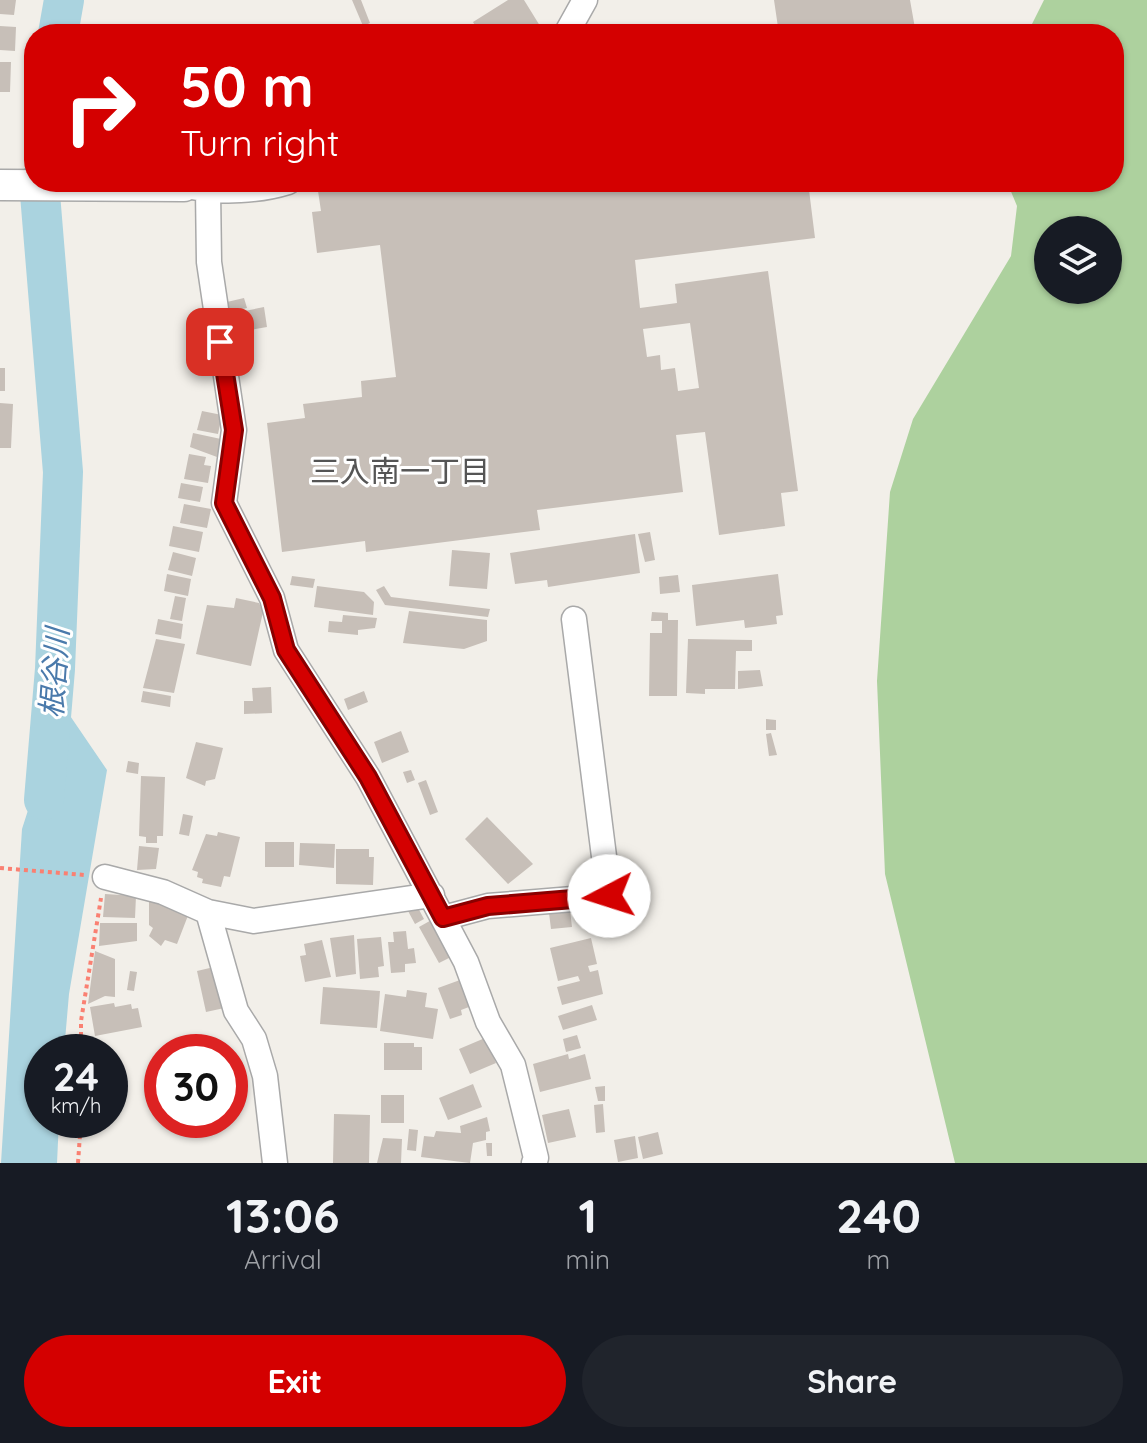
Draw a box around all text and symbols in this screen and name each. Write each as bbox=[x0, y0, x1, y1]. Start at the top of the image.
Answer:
text: 50 m bbox=[180, 51, 314, 121]
icon: right bbox=[48, 56, 152, 160]
text: Turn right bbox=[180, 120, 339, 165]
map controls bbox=[1034, 216, 1122, 304]
button: layers bbox=[1034, 216, 1122, 304]
pin bbox=[186, 308, 254, 376]
icon: arrive bbox=[198, 320, 242, 364]
district label: 三入南一丁目 bbox=[310, 452, 490, 490]
water label: 根谷川 bbox=[32, 624, 76, 719]
position arrow bbox=[567, 854, 651, 938]
speed limit sign: 30 bbox=[144, 1034, 248, 1138]
text: 24 bbox=[53, 1051, 99, 1101]
text: km/h bbox=[51, 1093, 101, 1118]
text: 13:06 bbox=[226, 1185, 340, 1245]
text: 1 bbox=[578, 1185, 597, 1245]
text: 240 bbox=[836, 1185, 921, 1245]
text: Arrival bbox=[244, 1243, 322, 1276]
text: min bbox=[566, 1243, 610, 1276]
text: m bbox=[867, 1243, 890, 1276]
button: Exit bbox=[24, 1335, 566, 1427]
button: Share bbox=[582, 1335, 1123, 1427]

